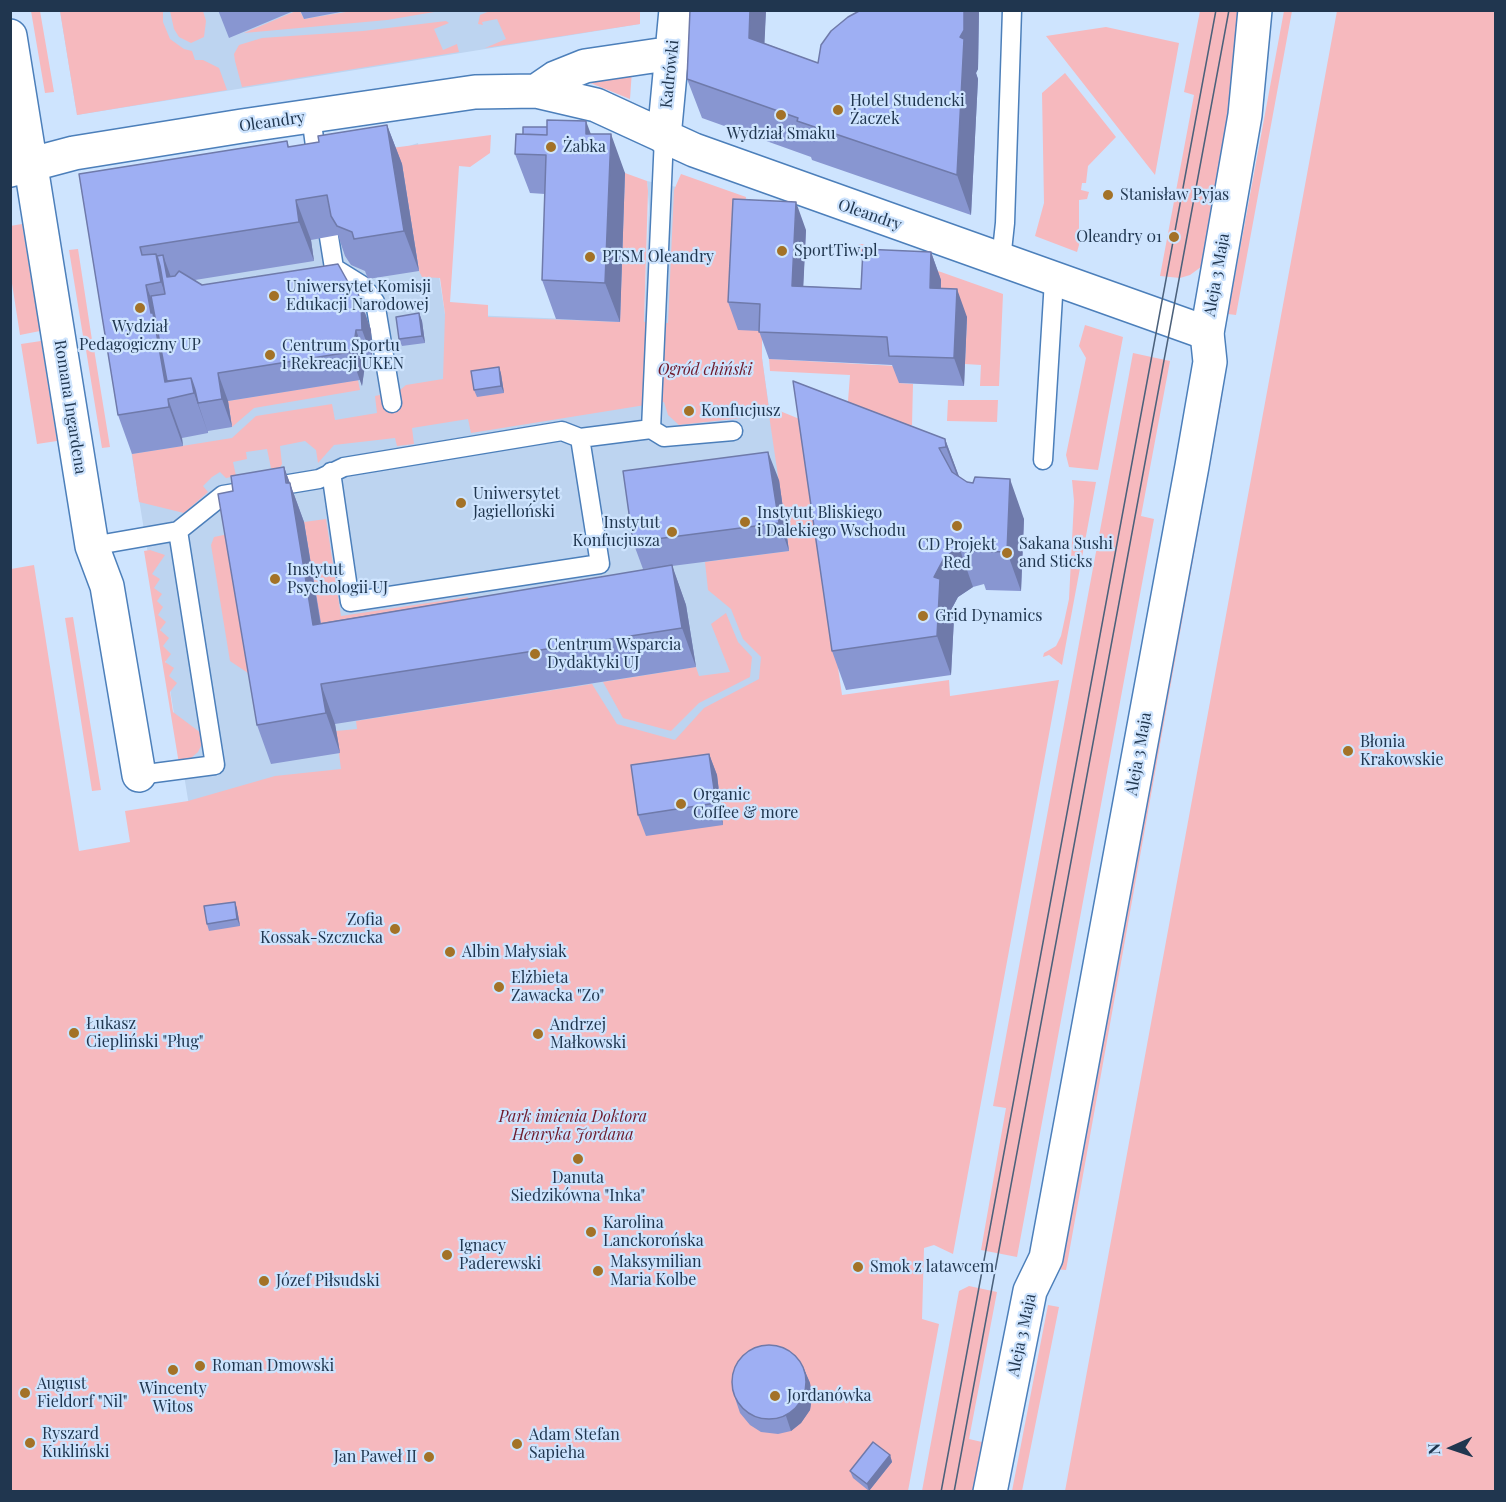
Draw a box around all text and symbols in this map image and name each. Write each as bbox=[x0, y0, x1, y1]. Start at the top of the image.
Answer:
street label: Kadrówki bbox=[657, 39, 683, 109]
place label: Hotel Studencki Żaczek bbox=[850, 91, 965, 129]
marker: Hotel Studencki Żaczek bbox=[831, 103, 845, 117]
street label: Oleandry bbox=[238, 108, 306, 136]
marker: Wydział Smaku bbox=[774, 108, 788, 122]
place label: Wydział Smaku bbox=[726, 124, 836, 144]
place label: Żabka bbox=[563, 137, 606, 157]
marker: Żabka bbox=[544, 140, 558, 154]
place label: Stanisław Pyjas bbox=[1120, 185, 1229, 205]
marker: Stanisław Pyjas bbox=[1101, 188, 1115, 202]
street label: Oleandry bbox=[836, 195, 904, 235]
place label: Oleandry 01 bbox=[1076, 227, 1162, 247]
marker: Oleandry 01 bbox=[1167, 230, 1181, 244]
street label: Aleja 3 Maja bbox=[1200, 232, 1234, 318]
place label: SportTiw.pl bbox=[794, 241, 878, 261]
marker: SportTiw.pl bbox=[775, 244, 789, 258]
place label: PTSM Oleandry bbox=[602, 247, 714, 267]
marker: PTSM Oleandry bbox=[583, 250, 597, 264]
place label: Uniwersytet Komisji Edukacji Narodowej bbox=[286, 277, 431, 315]
marker: Uniwersytet Komisji Edukacji Narodowej bbox=[267, 289, 281, 303]
marker: Wydział Pedagogiczny UP bbox=[133, 301, 147, 315]
place label: Wydział Pedagogiczny UP bbox=[79, 317, 201, 355]
place label: Centrum Sportu i Rekreacji UKEN bbox=[282, 336, 404, 374]
street label: Romana Ingardena bbox=[50, 339, 90, 475]
marker: Centrum Sportu i Rekreacji UKEN bbox=[263, 348, 277, 362]
park label: Ogród chiński bbox=[658, 360, 752, 380]
place label: Konfucjusz bbox=[701, 401, 781, 421]
marker: Konfucjusz bbox=[682, 404, 696, 418]
place label: Uniwersytet Jagielloński bbox=[473, 484, 560, 522]
marker: Uniwersytet Jagielloński bbox=[454, 496, 468, 510]
place label: Instytut Bliskiego i Dalekiego Wschodu bbox=[757, 503, 906, 541]
place label: Instytut Konfucjusza bbox=[573, 513, 660, 551]
marker: Instytut Bliskiego i Dalekiego Wschodu bbox=[738, 515, 752, 529]
marker: CD Projekt Red bbox=[950, 519, 964, 533]
marker: Instytut Konfucjusza bbox=[665, 525, 679, 539]
place label: Sakana Sushi and Sticks bbox=[1019, 534, 1113, 572]
place label: CD Projekt Red bbox=[918, 535, 996, 573]
marker: Sakana Sushi and Sticks bbox=[1000, 546, 1014, 560]
place label: Instytut Psychologii UJ bbox=[287, 560, 388, 598]
marker: Instytut Psychologii UJ bbox=[268, 572, 282, 586]
place label: Grid Dynamics bbox=[935, 606, 1042, 626]
marker: Grid Dynamics bbox=[916, 609, 930, 623]
place label: Centrum Wsparcia Dydaktyki UJ bbox=[547, 635, 681, 673]
marker: Centrum Wsparcia Dydaktyki UJ bbox=[528, 647, 542, 661]
street label: Aleja 3 Maja bbox=[1122, 711, 1156, 797]
place label: Błonia Krakowskie bbox=[1360, 732, 1444, 770]
marker: Błonia Krakowskie bbox=[1341, 744, 1355, 758]
place label: Organic Coffee & more bbox=[693, 785, 798, 823]
marker: Organic Coffee & more bbox=[674, 797, 688, 811]
place label: Zofia Kossak-Szczucka bbox=[260, 910, 383, 948]
marker: Zofia Kossak-Szczucka bbox=[388, 922, 402, 936]
place label: Albin Małysiak bbox=[462, 942, 567, 962]
marker: Albin Małysiak bbox=[443, 945, 457, 959]
place label: Elżbieta Zawacka "Zo" bbox=[511, 968, 604, 1006]
marker: Elżbieta Zawacka "Zo" bbox=[492, 980, 506, 994]
place label: Łukasz Ciepliński "Pług" bbox=[86, 1014, 204, 1052]
place label: Andrzej Małkowski bbox=[550, 1015, 626, 1053]
marker: Łukasz Ciepliński "Pług" bbox=[67, 1026, 81, 1040]
marker: Andrzej Małkowski bbox=[531, 1027, 545, 1041]
park label: Park imienia Doktora Henryka Jordana bbox=[499, 1107, 647, 1145]
marker: Danuta Siedzikówna "Inka" bbox=[571, 1152, 585, 1166]
place label: Danuta Siedzikówna "Inka" bbox=[511, 1168, 645, 1206]
place label: Karolina Lanckorońska bbox=[603, 1213, 704, 1251]
marker: Karolina Lanckorońska bbox=[584, 1225, 598, 1239]
place label: Ignacy Paderewski bbox=[459, 1236, 541, 1274]
marker: Ignacy Paderewski bbox=[440, 1248, 454, 1262]
place label: Maksymilian Maria Kolbe bbox=[610, 1252, 702, 1290]
place label: Smok z latawcem bbox=[870, 1257, 994, 1277]
marker: Smok z latawcem bbox=[851, 1260, 865, 1274]
marker: Maksymilian Maria Kolbe bbox=[591, 1264, 605, 1278]
place label: Józef Piłsudski bbox=[276, 1271, 380, 1291]
marker: Józef Piłsudski bbox=[257, 1274, 271, 1288]
street label: Aleja 3 Maja bbox=[1004, 1292, 1040, 1378]
place label: Roman Dmowski bbox=[212, 1356, 334, 1376]
marker: Roman Dmowski bbox=[193, 1359, 207, 1373]
marker: Wincenty Witos bbox=[166, 1363, 180, 1377]
place label: August Fieldorf "Nil" bbox=[37, 1374, 128, 1412]
place label: Wincenty Witos bbox=[139, 1379, 207, 1417]
marker: August Fieldorf "Nil" bbox=[18, 1386, 32, 1400]
place label: Jordanówka bbox=[787, 1386, 871, 1406]
marker: Jordanówka bbox=[768, 1389, 782, 1403]
north arrow bbox=[1422, 1418, 1482, 1478]
place label: Ryszard Kukliński bbox=[42, 1424, 110, 1462]
place label: Adam Stefan Sapieha bbox=[529, 1425, 620, 1463]
marker: Ryszard Kukliński bbox=[23, 1436, 37, 1450]
marker: Adam Stefan Sapieha bbox=[510, 1437, 524, 1451]
text: N bbox=[1423, 1443, 1444, 1455]
place label: Jan Paweł II bbox=[334, 1447, 417, 1467]
marker: Jan Paweł II bbox=[422, 1450, 436, 1464]

